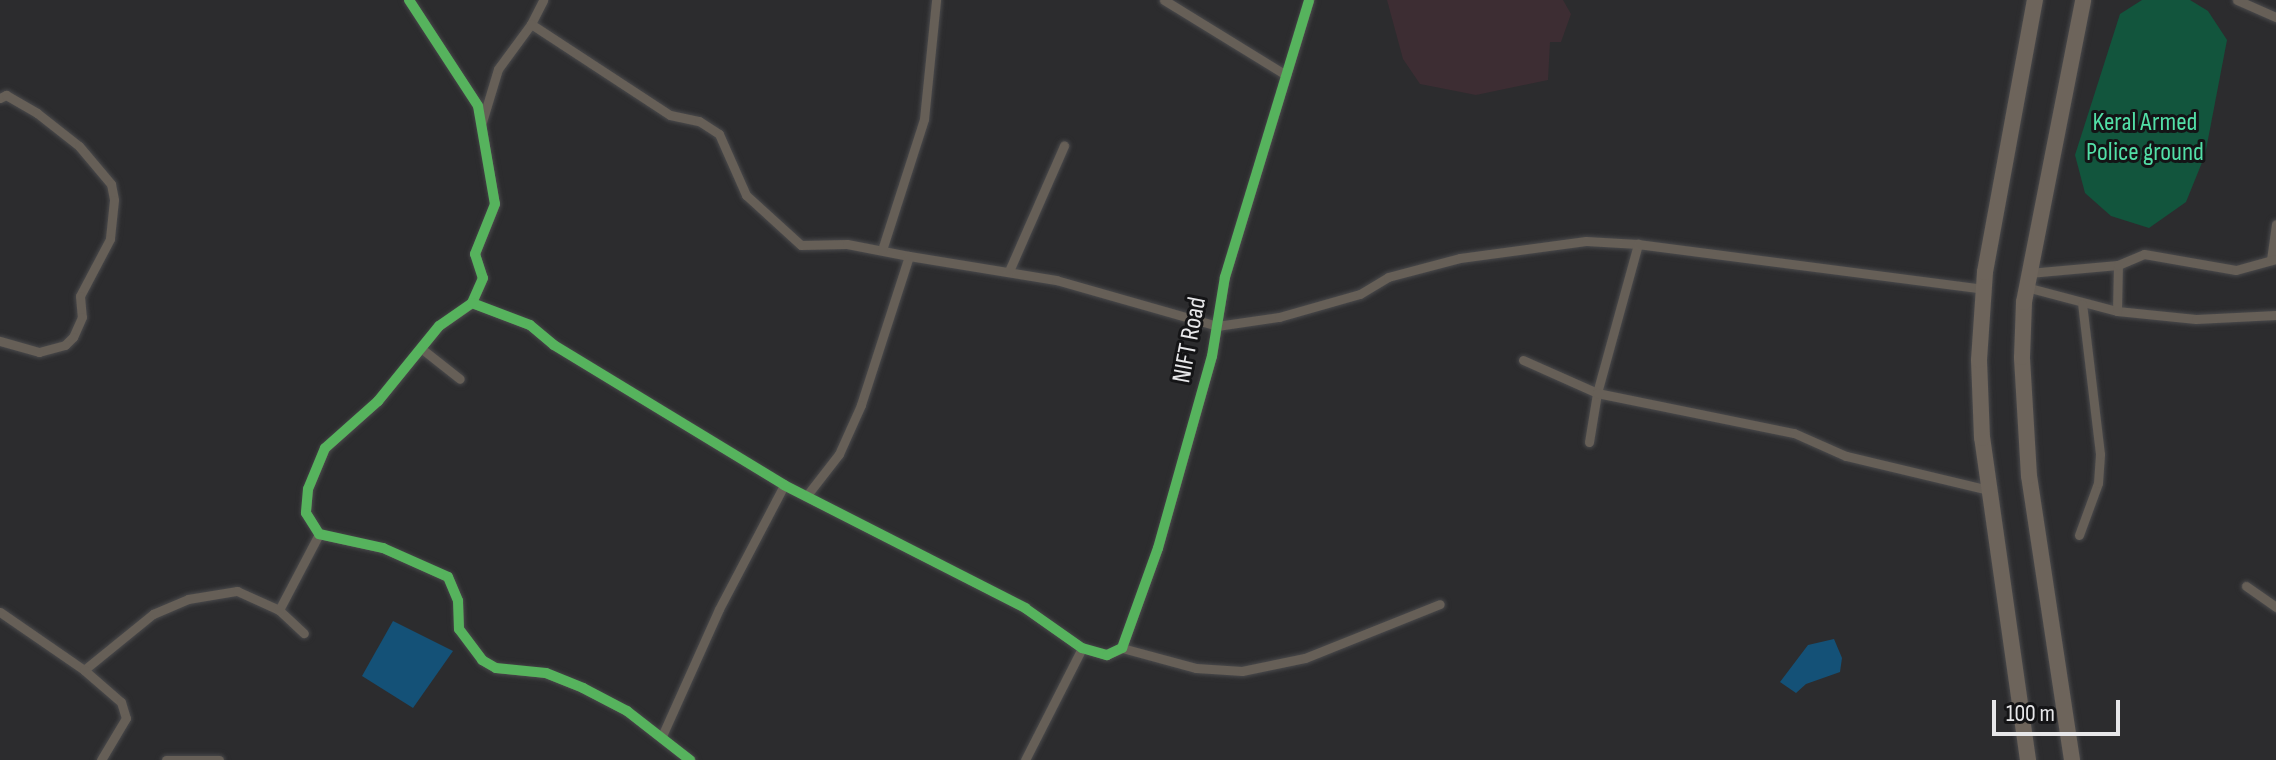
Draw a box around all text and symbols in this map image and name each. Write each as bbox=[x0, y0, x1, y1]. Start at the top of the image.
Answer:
park label: Keral Armed Police ground bbox=[2086, 107, 2204, 168]
street label: NIFT Road bbox=[1166, 294, 1214, 386]
scale bar bbox=[1996, 684, 2124, 734]
text: 100 m bbox=[2006, 699, 2055, 728]

